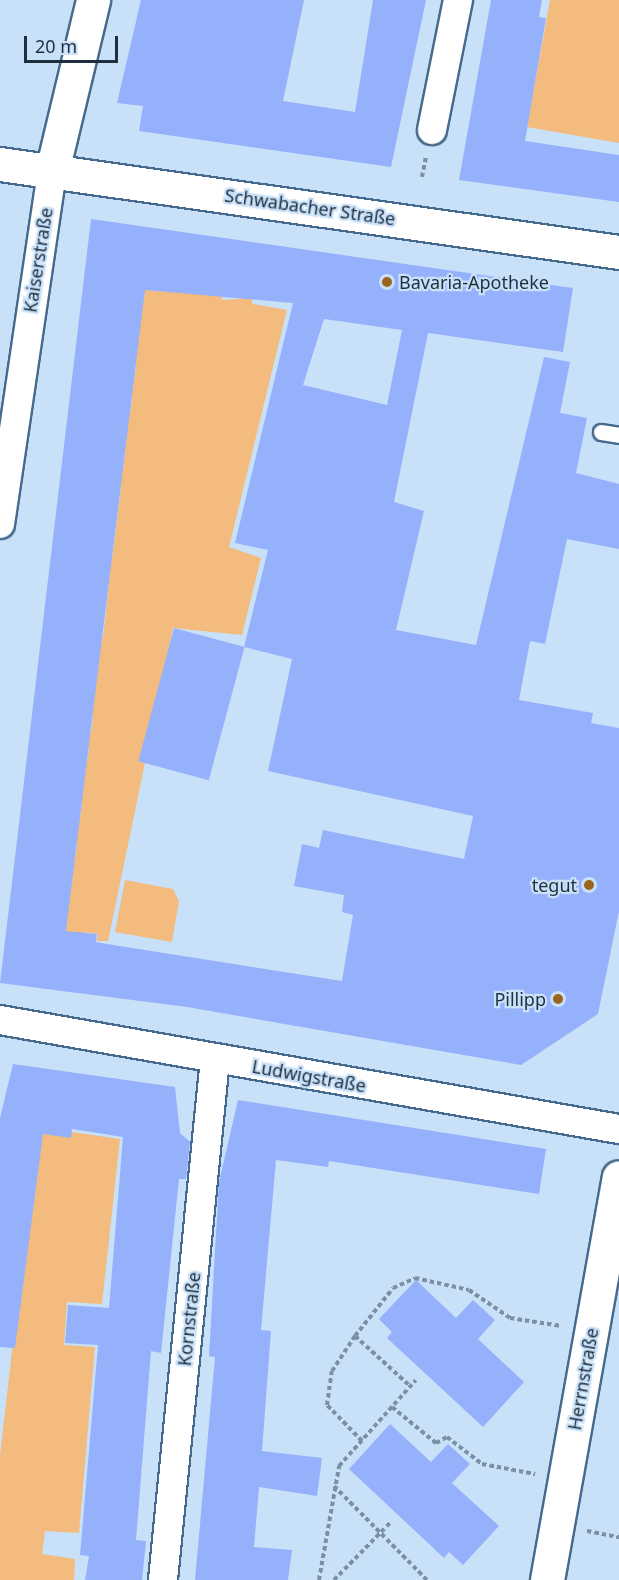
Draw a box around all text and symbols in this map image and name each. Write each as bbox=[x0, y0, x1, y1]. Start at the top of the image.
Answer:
scale bar bbox=[27, 24, 122, 62]
text: 20 m bbox=[35, 34, 77, 58]
street label: Schwabacher Straße bbox=[223, 184, 397, 230]
street label: Kaiserstraße bbox=[19, 206, 57, 314]
place label: Bavaria-Apotheke bbox=[399, 271, 549, 293]
marker: Bavaria-Apotheke bbox=[380, 275, 394, 289]
place label: tegut bbox=[532, 874, 577, 896]
marker: tegut bbox=[582, 878, 596, 892]
place label: Pillipp bbox=[494, 988, 546, 1010]
marker: Pillipp bbox=[551, 992, 565, 1006]
street label: Ludwigstraße bbox=[250, 1055, 368, 1097]
street label: Kornstraße bbox=[173, 1271, 205, 1367]
street label: Herrnstraße bbox=[563, 1326, 603, 1432]

